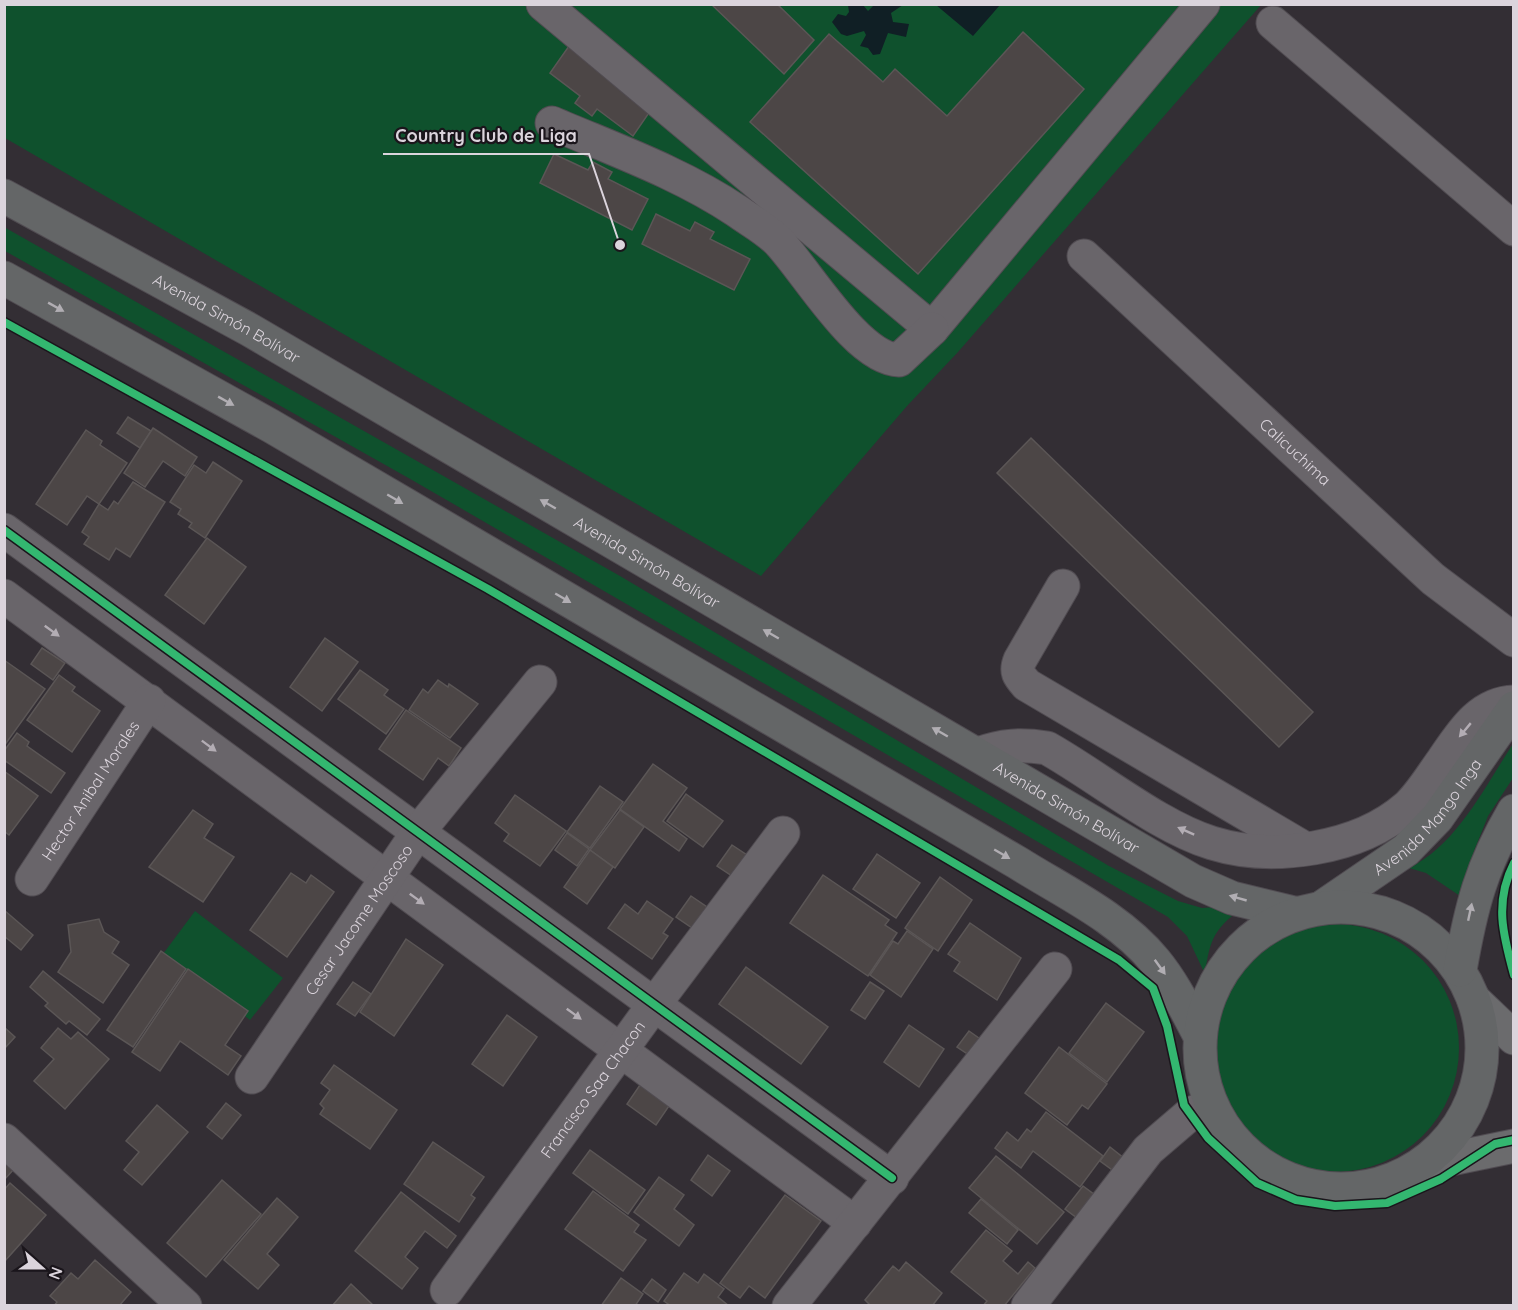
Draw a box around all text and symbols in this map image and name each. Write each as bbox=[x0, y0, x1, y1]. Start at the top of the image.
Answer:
callout: Country Club de Liga bbox=[383, 118, 589, 154]
text: Country Club de Liga bbox=[395, 124, 577, 147]
street label: Avenida Simón Bolívar bbox=[150, 269, 304, 367]
one-way arrow bbox=[47, 302, 64, 312]
one-way arrow bbox=[218, 396, 235, 406]
street label: Calicuchima bbox=[1256, 414, 1335, 489]
one-way arrow bbox=[387, 494, 404, 504]
one-way arrow bbox=[540, 499, 557, 509]
street label: Avenida Simón Bolívar bbox=[570, 512, 724, 612]
one-way arrow bbox=[555, 593, 572, 603]
one-way arrow bbox=[44, 624, 59, 636]
one-way arrow bbox=[763, 628, 779, 639]
street label: Hector Anibal Morales bbox=[37, 717, 144, 864]
one-way arrow bbox=[1459, 722, 1472, 738]
one-way arrow bbox=[931, 727, 948, 737]
one-way arrow bbox=[201, 740, 217, 752]
street label: Avenida Mango Inga bbox=[1369, 755, 1486, 879]
street label: Avenida Simón Bolívar bbox=[990, 757, 1143, 858]
one-way arrow bbox=[1177, 827, 1194, 836]
street label: Cesar Jacome Moscoso bbox=[300, 840, 417, 999]
one-way arrow bbox=[994, 849, 1011, 859]
one-way arrow bbox=[408, 893, 424, 905]
one-way arrow bbox=[1229, 893, 1247, 903]
one-way arrow bbox=[1466, 903, 1475, 922]
one-way arrow bbox=[1153, 960, 1165, 975]
one-way arrow bbox=[566, 1008, 582, 1020]
street label: Francisco Saa Chacon bbox=[536, 1017, 649, 1162]
north arrow bbox=[12, 1238, 72, 1298]
text: N bbox=[45, 1264, 67, 1282]

